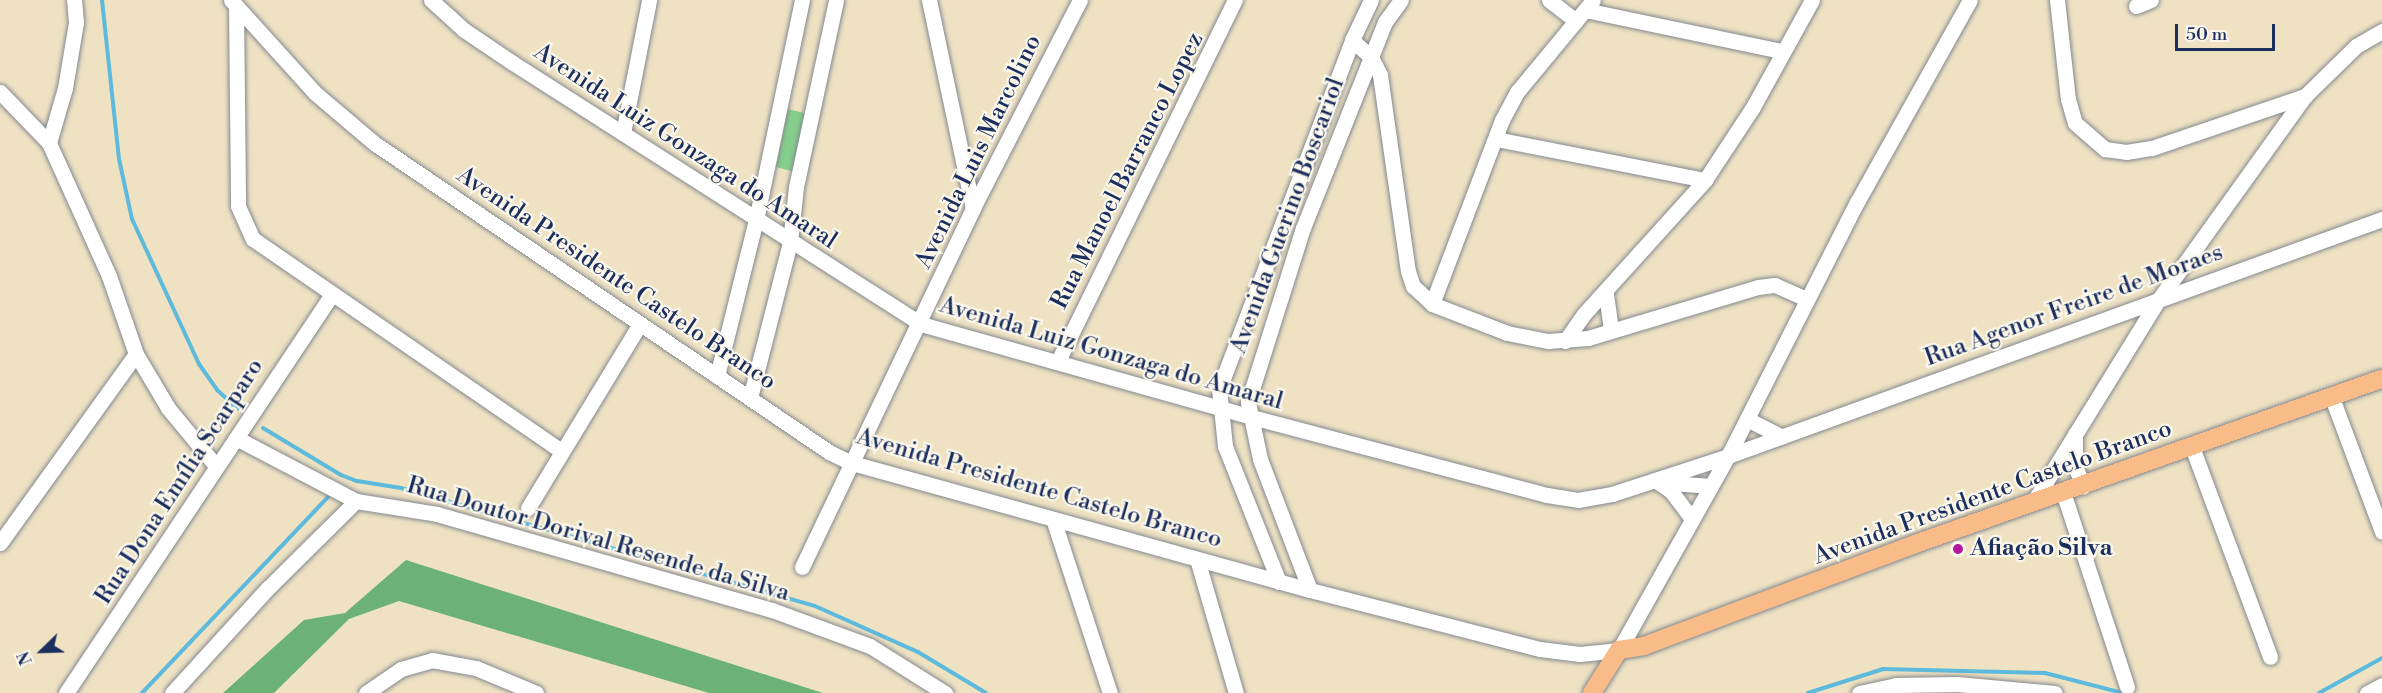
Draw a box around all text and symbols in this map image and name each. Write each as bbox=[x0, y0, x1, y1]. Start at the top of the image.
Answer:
scale bar bbox=[2178, 12, 2278, 50]
text: 50 m bbox=[2186, 23, 2227, 46]
street label: Rua Manoel Barranco Lopez bbox=[1046, 28, 1210, 314]
street label: Avenida Luis Marcolino bbox=[910, 30, 1048, 274]
street label: Avenida Luiz Gonzaga do Amaral bbox=[528, 38, 842, 256]
street label: Avenida Guerino Boscariol bbox=[1225, 74, 1351, 358]
street label: Avenida Presidente Castelo Branco bbox=[451, 161, 781, 397]
street label: Rua Agenor Freire de Moraes bbox=[1921, 239, 2227, 373]
street label: Avenida Luiz Gonzaga do Amaral bbox=[936, 291, 1286, 417]
street label: Rua Dona Emília Scarparo bbox=[90, 354, 270, 610]
street label: Avenida Presidente Castelo Branco bbox=[1810, 415, 2176, 571]
street label: Avenida Presidente Castelo Branco bbox=[853, 423, 1225, 555]
street label: Rua Doutor Dorival Resende da Silva bbox=[403, 471, 793, 609]
place label: Afiação Silva bbox=[1970, 535, 2112, 563]
marker: Afiação Silva bbox=[1951, 542, 1965, 556]
north arrow bbox=[12, 621, 72, 681]
text: N bbox=[14, 648, 37, 668]

